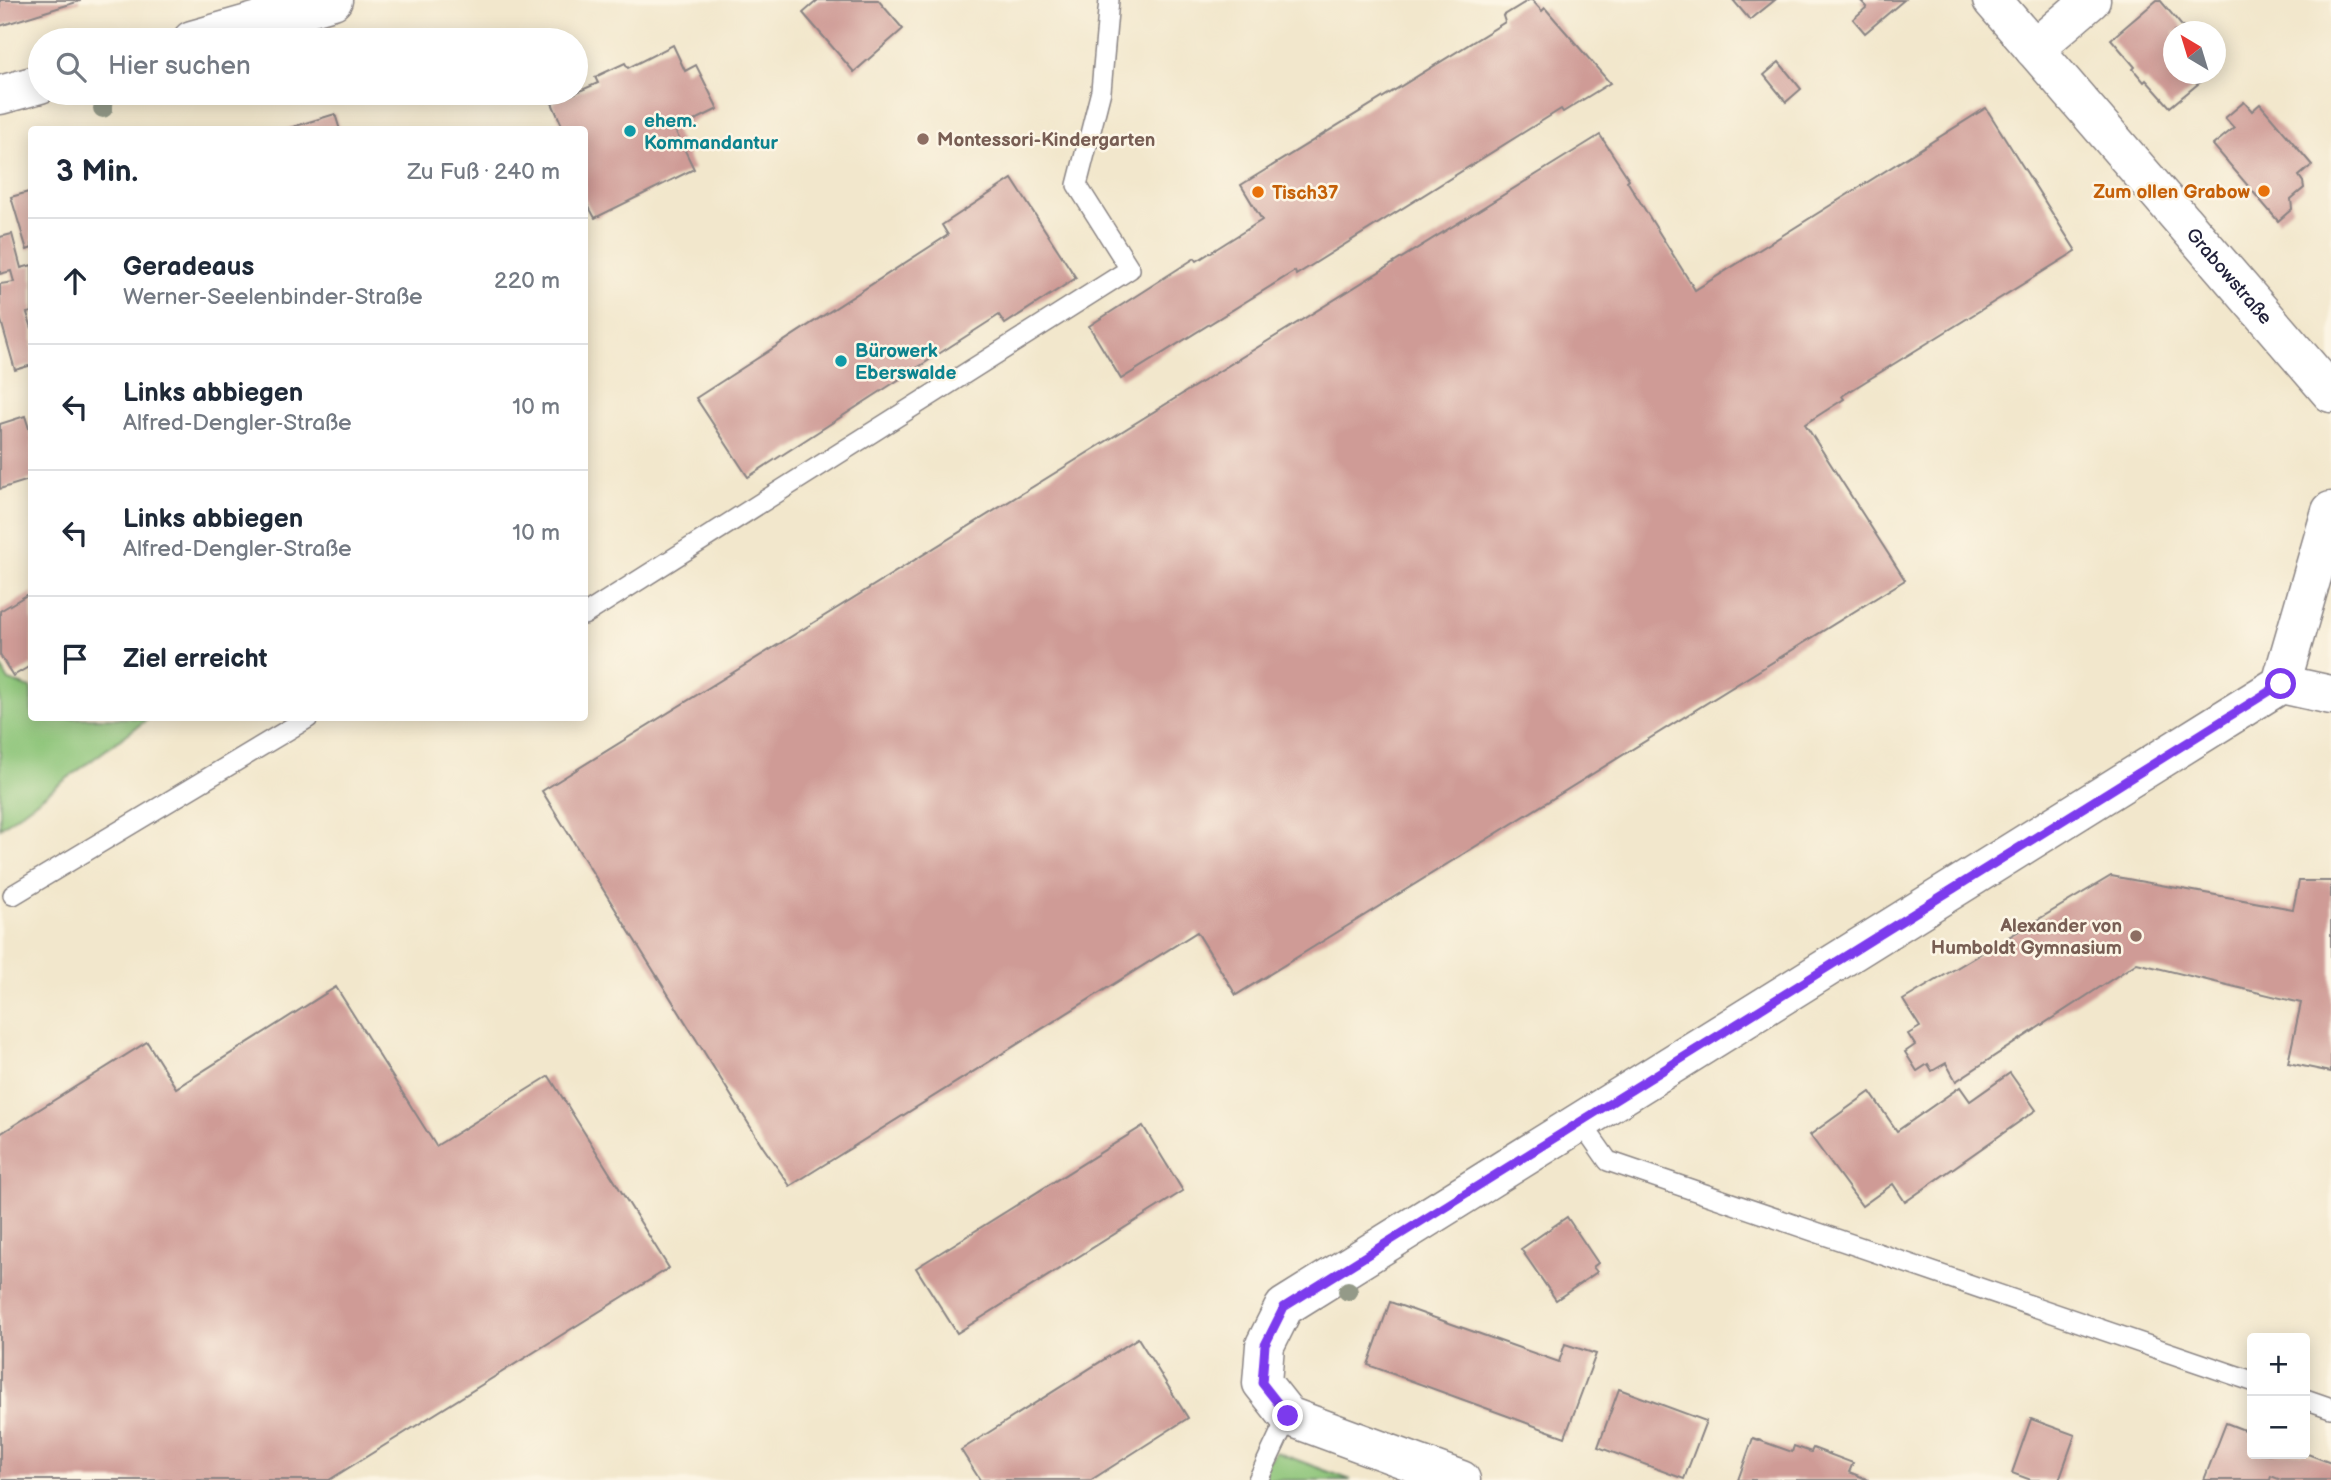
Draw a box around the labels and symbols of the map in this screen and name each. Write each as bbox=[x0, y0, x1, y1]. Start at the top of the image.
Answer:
north arrow bbox=[2163, 21, 2226, 84]
place label: ehem. Kommandantur bbox=[644, 110, 778, 155]
marker: ehem. Kommandantur bbox=[622, 123, 638, 139]
place label: Montessori-Kindergarten bbox=[937, 129, 1155, 152]
marker: Montessori-Kindergarten bbox=[915, 131, 931, 147]
place label: Zum ollen Grabow bbox=[2093, 181, 2251, 204]
place label: Tisch37 bbox=[1272, 182, 1339, 205]
marker: Zum ollen Grabow bbox=[2256, 183, 2272, 199]
marker: Tisch37 bbox=[1250, 184, 1266, 200]
street label: Grabowstraße bbox=[2181, 224, 2277, 330]
place label: Bürowerk Eberswalde bbox=[855, 340, 956, 385]
marker: Bürowerk Eberswalde bbox=[833, 353, 849, 369]
route start bbox=[2265, 668, 2296, 699]
place label: Alexander von Humboldt Gymnasium bbox=[1931, 915, 2122, 960]
marker: Alexander von Humboldt Gymnasium bbox=[2128, 928, 2144, 944]
route end bbox=[1272, 1400, 1303, 1431]

